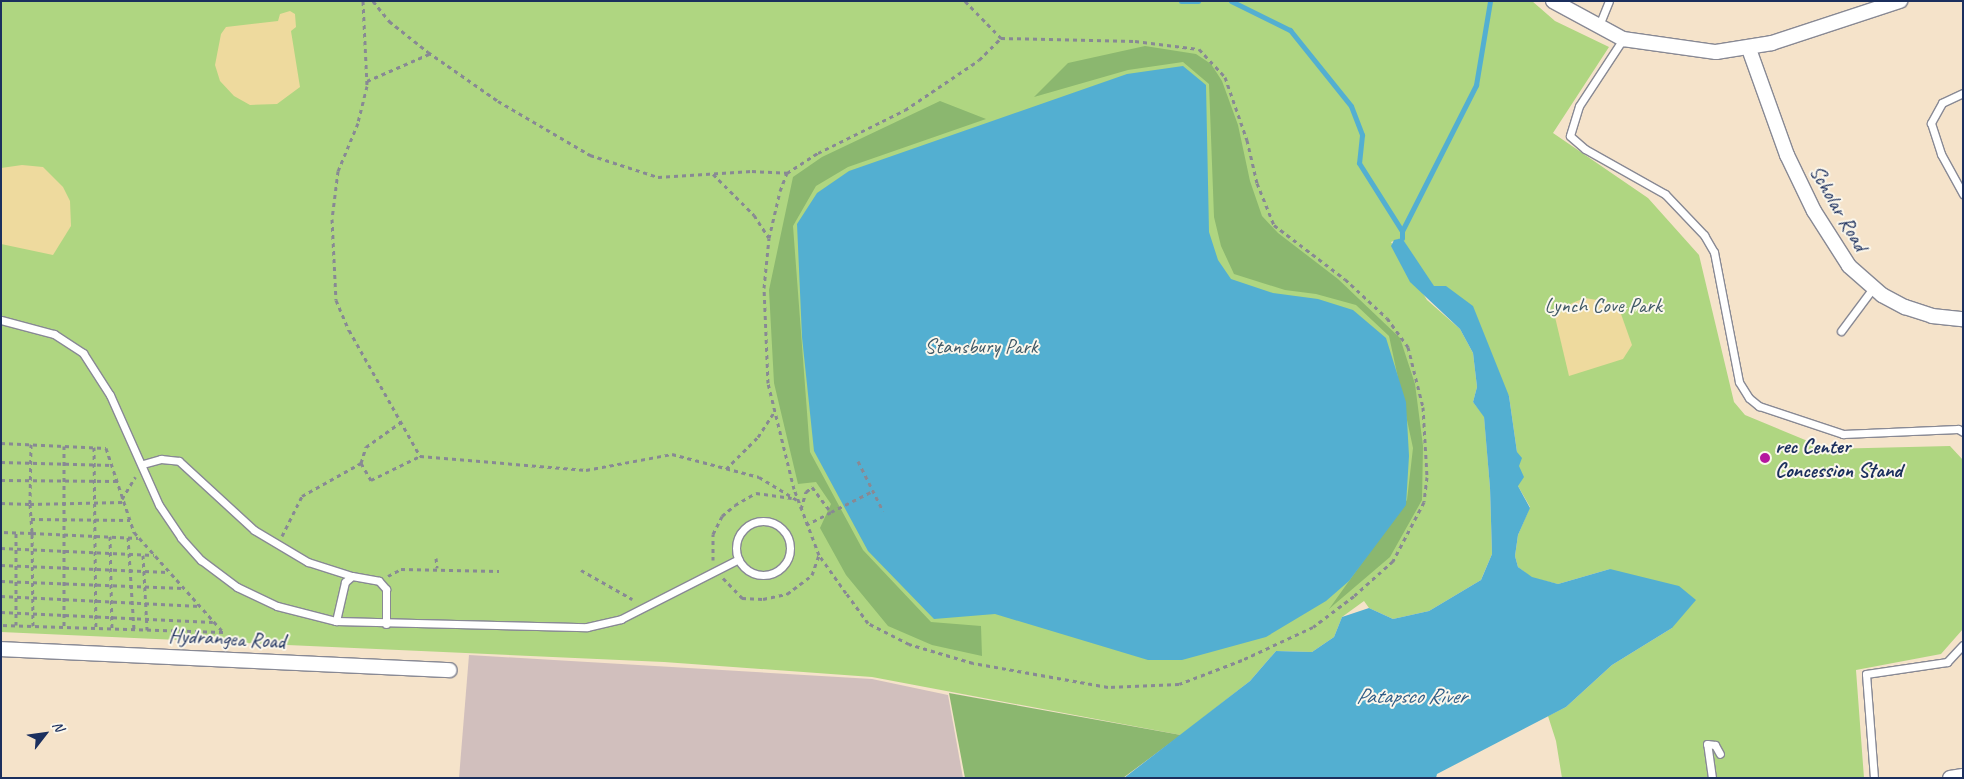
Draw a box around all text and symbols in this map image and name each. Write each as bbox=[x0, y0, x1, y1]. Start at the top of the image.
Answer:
street label: Scholar Road bbox=[1805, 161, 1873, 255]
park label: Lynch Cove Park bbox=[1544, 292, 1662, 318]
park label: Stansbury Park bbox=[924, 333, 1038, 359]
place label: rec Center Concession Stand bbox=[1775, 433, 1903, 483]
marker: rec Center Concession Stand bbox=[1759, 452, 1771, 464]
street label: Hydrangea Road bbox=[168, 622, 286, 654]
water label: Patapsco River bbox=[1356, 684, 1466, 710]
north arrow bbox=[20, 709, 70, 759]
text: N bbox=[49, 718, 68, 734]

